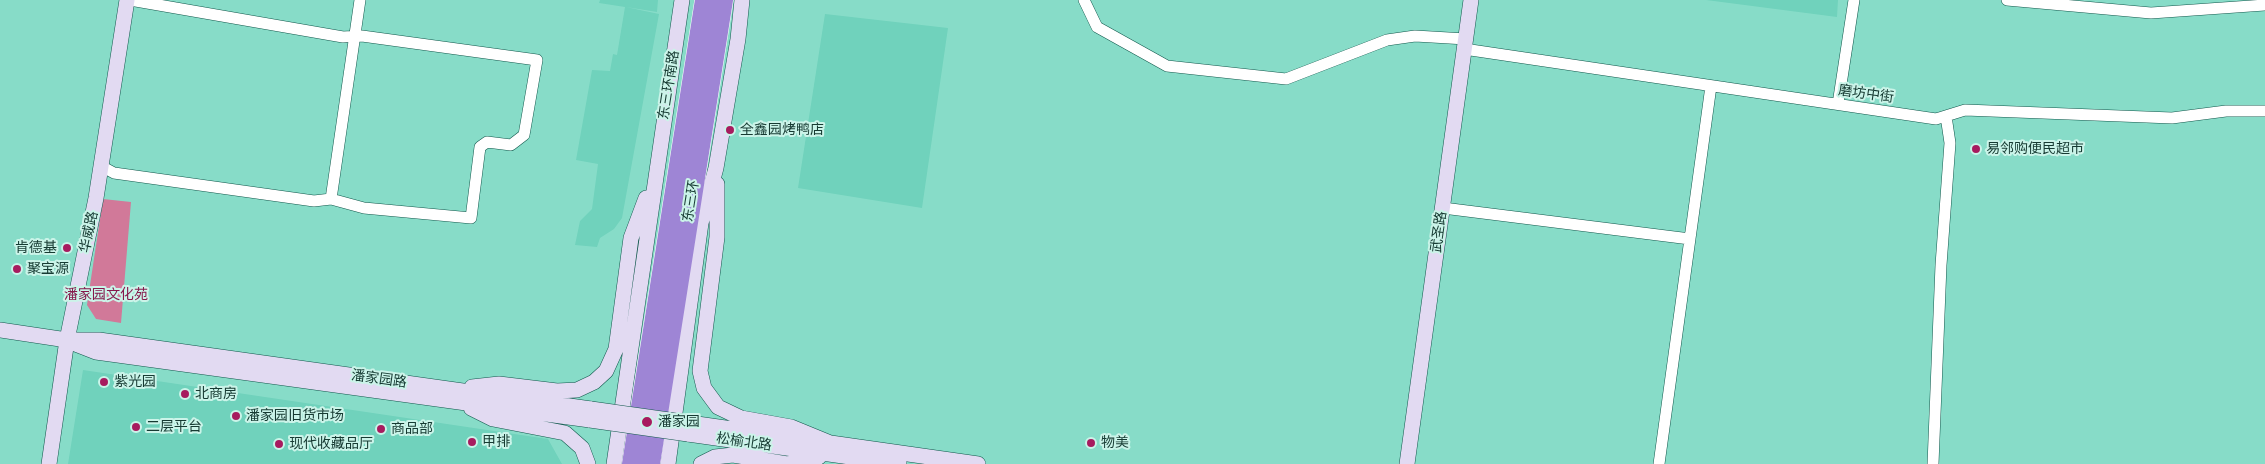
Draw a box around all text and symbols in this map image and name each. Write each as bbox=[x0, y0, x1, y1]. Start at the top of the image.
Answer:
street label: 东三环南路 bbox=[655, 49, 683, 121]
street label: 磨坊中街 bbox=[1837, 82, 1895, 106]
place label: 全鑫园烤鸭店 bbox=[740, 122, 824, 138]
marker: 全鑫园烤鸭店 bbox=[724, 124, 736, 136]
place label: 易邻购便民超市 bbox=[1986, 141, 2084, 157]
marker: 易邻购便民超市 bbox=[1970, 143, 1982, 155]
street label: 东三环 bbox=[679, 179, 703, 223]
street label: 华威路 bbox=[76, 210, 102, 254]
street label: 武圣路 bbox=[1428, 210, 1450, 254]
place label: 肯德基 bbox=[15, 240, 57, 256]
marker: 肯德基 bbox=[61, 242, 73, 254]
place label: 聚宝源 bbox=[27, 261, 69, 277]
marker: 聚宝源 bbox=[11, 263, 23, 275]
park label: 潘家园文化苑 bbox=[64, 287, 148, 303]
street label: 潘家园路 bbox=[350, 367, 408, 391]
place label: 紫光园 bbox=[114, 374, 156, 390]
marker: 紫光园 bbox=[98, 376, 110, 388]
place label: 北商房 bbox=[195, 386, 237, 402]
marker: 北商房 bbox=[179, 388, 191, 400]
place label: 潘家园旧货市场 bbox=[246, 408, 344, 424]
marker: 潘家园旧货市场 bbox=[230, 410, 242, 422]
place label: 潘家园 bbox=[658, 414, 700, 430]
marker: 潘家园 bbox=[640, 415, 654, 429]
place label: 二层平台 bbox=[146, 419, 202, 435]
marker: 二层平台 bbox=[130, 421, 142, 433]
place label: 商品部 bbox=[391, 421, 433, 437]
marker: 商品部 bbox=[375, 423, 387, 435]
street label: 松榆北路 bbox=[715, 430, 773, 454]
place label: 甲排 bbox=[482, 434, 510, 450]
place label: 物美 bbox=[1101, 435, 1129, 451]
place label: 现代收藏品厅 bbox=[289, 436, 373, 452]
marker: 甲排 bbox=[466, 436, 478, 448]
marker: 物美 bbox=[1085, 437, 1097, 449]
marker: 现代收藏品厅 bbox=[273, 438, 285, 450]

